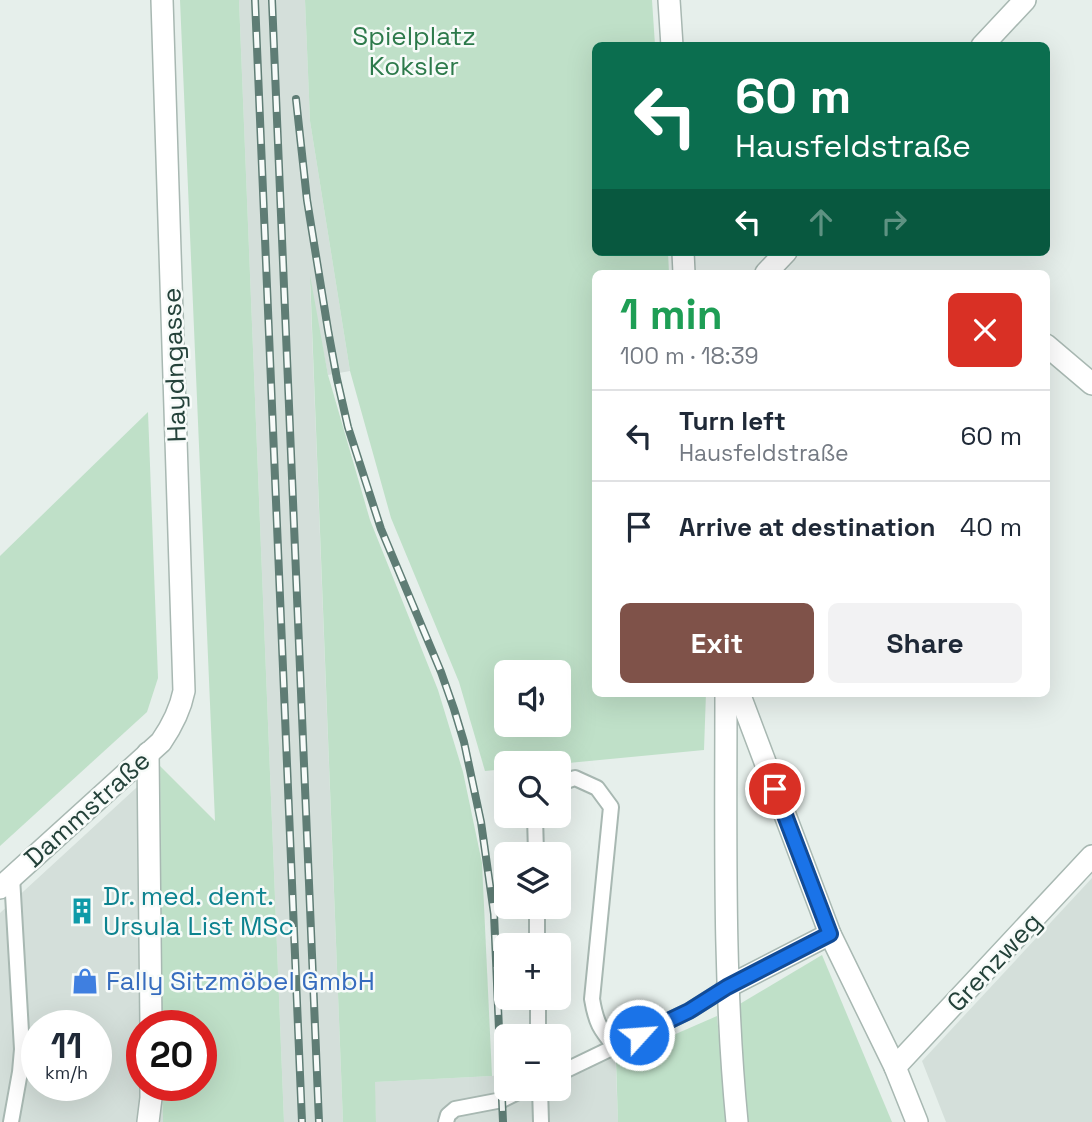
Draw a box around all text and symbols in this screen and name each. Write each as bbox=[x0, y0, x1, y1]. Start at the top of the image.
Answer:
park label: Spielplatz Koksler bbox=[352, 19, 476, 83]
text: 60 m bbox=[735, 65, 851, 127]
icon: left bbox=[620, 70, 711, 161]
text: Hausfeldstraße bbox=[735, 126, 971, 166]
icon: left bbox=[729, 203, 767, 241]
icon: ahead bbox=[802, 203, 840, 241]
icon: right bbox=[875, 203, 913, 241]
street label: Haydngasse bbox=[154, 287, 194, 443]
text: 1 min bbox=[620, 288, 723, 341]
button: close bbox=[948, 293, 1022, 367]
text: 100 m · 18:39 bbox=[620, 341, 759, 371]
text: Turn left bbox=[679, 404, 786, 438]
icon: left bbox=[620, 417, 658, 455]
text: 60 m bbox=[960, 419, 1022, 453]
text: Hausfeldstraße bbox=[679, 438, 849, 468]
icon: arrive bbox=[620, 508, 658, 546]
text: Arrive at destination bbox=[679, 510, 936, 544]
text: 40 m bbox=[960, 510, 1022, 544]
button: Exit bbox=[620, 603, 814, 683]
button: Share bbox=[828, 603, 1022, 683]
map controls bbox=[494, 660, 571, 1101]
button: sound bbox=[494, 660, 571, 737]
street label: Dammstraße bbox=[17, 743, 157, 875]
button: search bbox=[494, 751, 571, 828]
pin bbox=[745, 759, 805, 819]
icon: arrive bbox=[756, 770, 794, 808]
button: layers bbox=[494, 842, 571, 919]
place label: Dr. med. dent. Ursula List MSc bbox=[103, 879, 294, 943]
building icon: Dr. med. dent. Ursula List MSc bbox=[67, 896, 97, 926]
street label: Grenzweg bbox=[939, 905, 1049, 1019]
button: + bbox=[494, 933, 571, 1010]
place label: Fally Sitzmöbel GmbH bbox=[106, 964, 375, 998]
shop icon: Fally Sitzmöbel GmbH bbox=[70, 966, 100, 996]
position arrow bbox=[602, 998, 676, 1072]
speed limit sign: 20 bbox=[126, 1010, 217, 1101]
text: 11 bbox=[51, 1024, 82, 1068]
button: − bbox=[494, 1024, 571, 1101]
text: km/h bbox=[45, 1061, 88, 1084]

